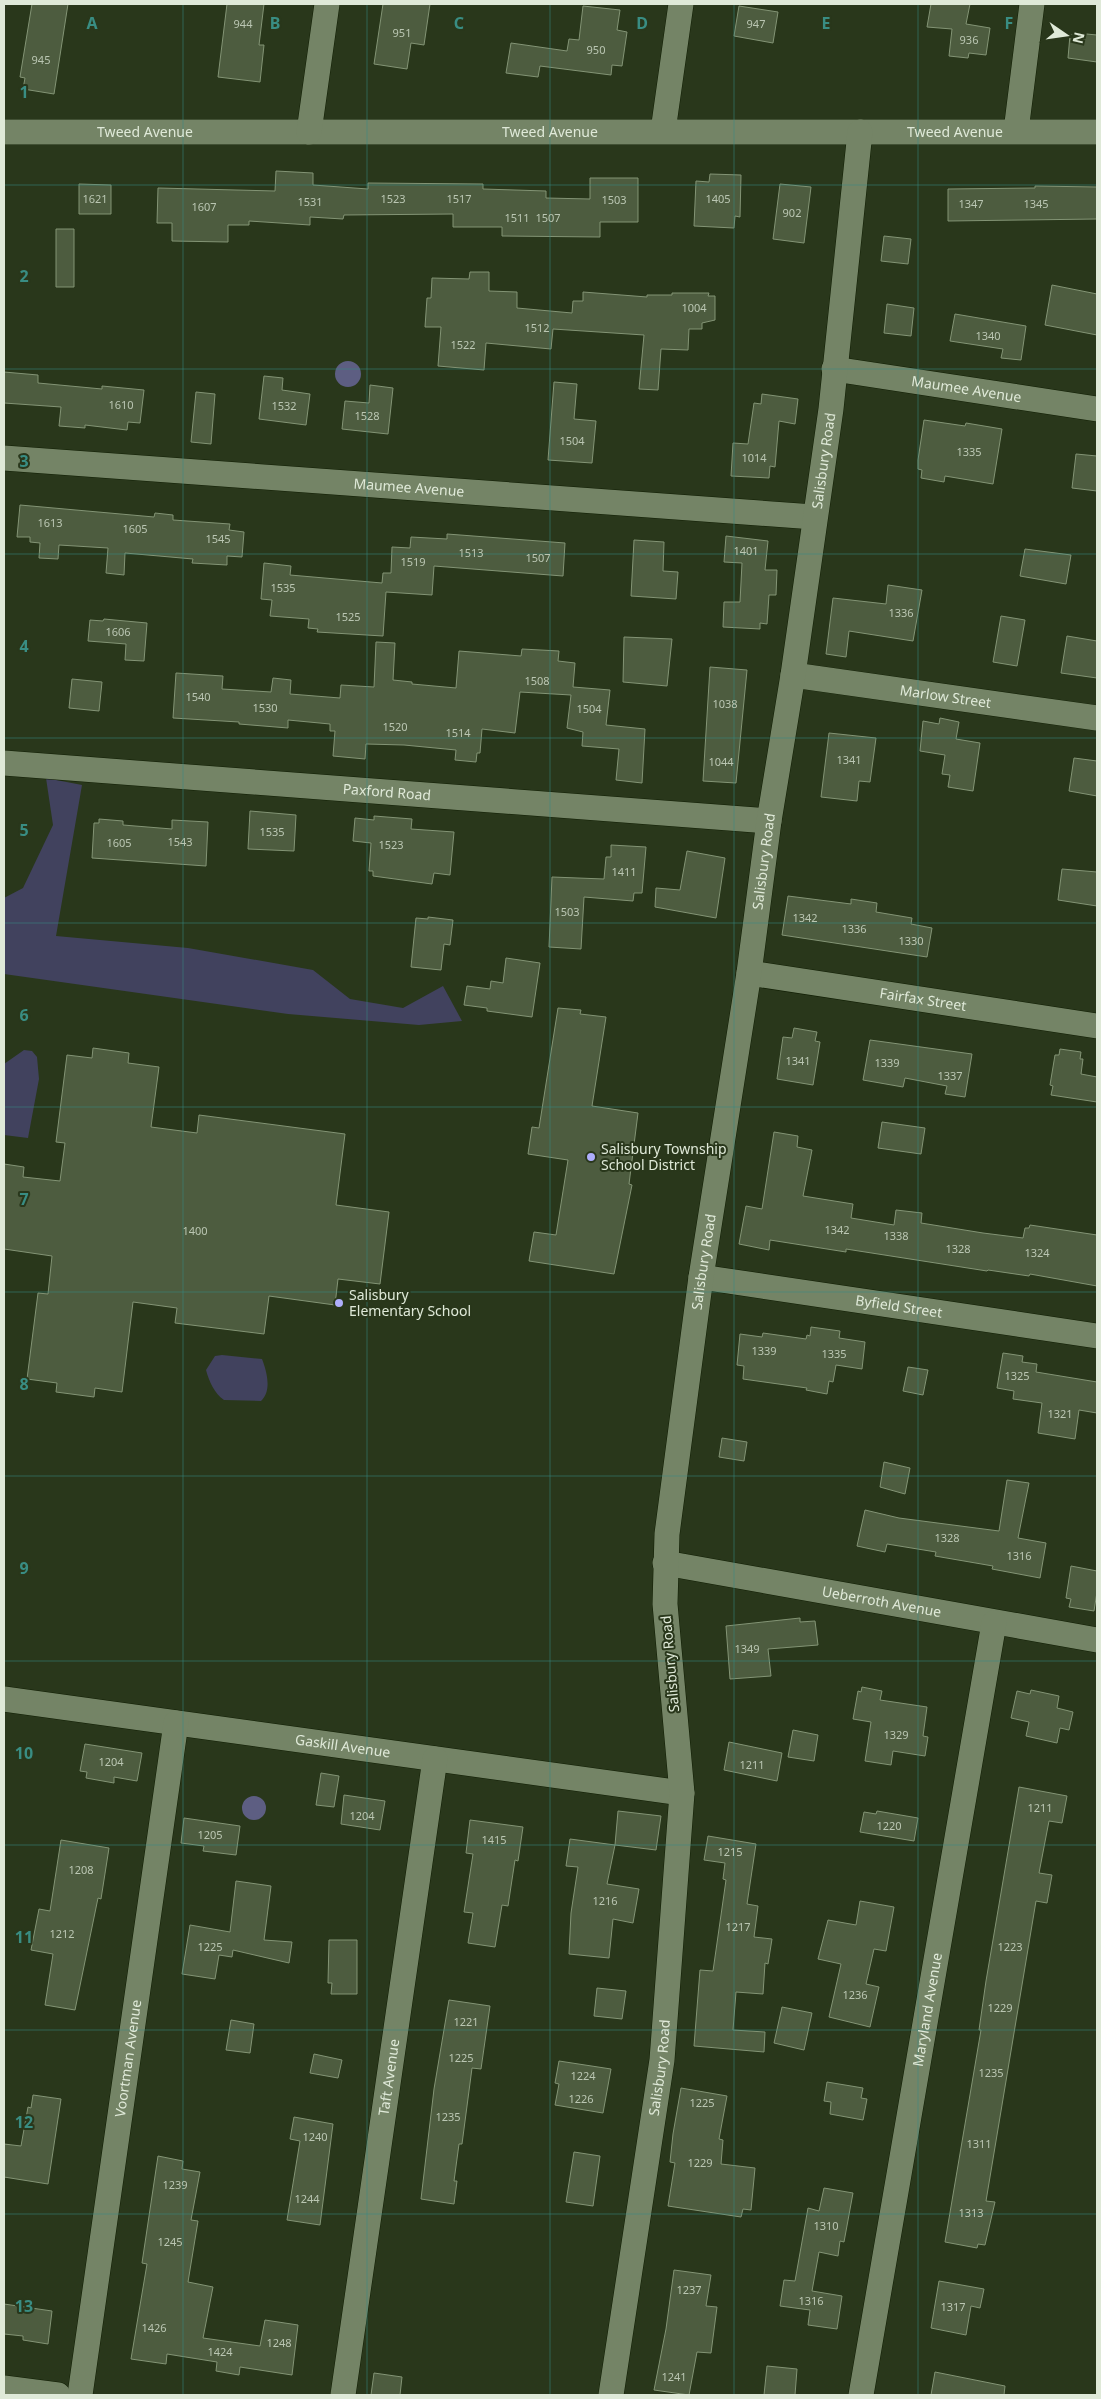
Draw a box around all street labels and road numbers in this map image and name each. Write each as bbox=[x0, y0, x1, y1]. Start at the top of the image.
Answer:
street label: Tweed Avenue bbox=[97, 122, 193, 141]
street label: Tweed Avenue bbox=[502, 122, 598, 141]
street label: Tweed Avenue bbox=[907, 122, 1003, 141]
street label: Maumee Avenue bbox=[910, 371, 1023, 406]
street label: Salisbury Road bbox=[807, 411, 839, 510]
street label: Maumee Avenue bbox=[353, 473, 465, 501]
street label: Marlow Street bbox=[899, 680, 992, 712]
street label: Paxford Road bbox=[342, 779, 432, 804]
street label: Salisbury Road bbox=[747, 812, 779, 911]
street label: Fairfax Street bbox=[878, 983, 968, 1015]
street label: Salisbury Road bbox=[687, 1212, 720, 1311]
street label: Byfield Street bbox=[854, 1290, 944, 1322]
street label: Ueberroth Avenue bbox=[820, 1581, 943, 1621]
street label: Salisbury Road bbox=[656, 1615, 683, 1713]
street label: Gaskill Avenue bbox=[294, 1729, 392, 1761]
street label: Maryland Avenue bbox=[908, 1951, 946, 2068]
street label: Voortman Avenue bbox=[110, 1998, 145, 2118]
street label: Salisbury Road bbox=[644, 2019, 674, 2117]
street label: Taft Avenue bbox=[374, 2038, 403, 2117]

